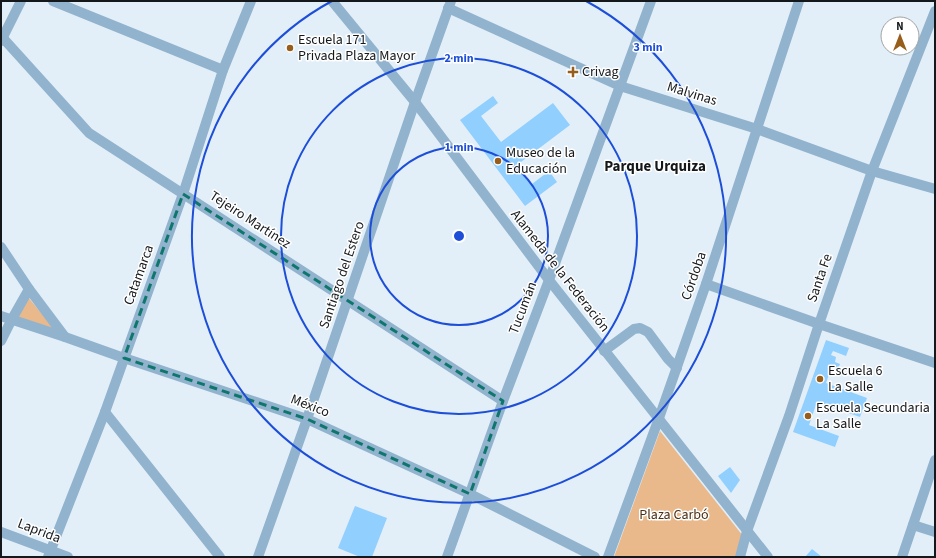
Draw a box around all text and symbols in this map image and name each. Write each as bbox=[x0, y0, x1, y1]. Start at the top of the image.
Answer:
north arrow bbox=[880, 16, 920, 56]
text: N bbox=[896, 19, 904, 34]
place label: Escuela 171 Privada Plaza Mayor bbox=[298, 30, 416, 66]
text: 3 min bbox=[633, 39, 663, 56]
marker: Escuela 171 Privada Plaza Mayor bbox=[285, 43, 295, 53]
text: 2 min bbox=[444, 50, 474, 67]
place label: Crivag bbox=[582, 62, 619, 82]
marker: Crivag bbox=[567, 66, 579, 78]
street label: Malvinas bbox=[665, 77, 720, 111]
text: 1 min bbox=[444, 139, 474, 156]
place label: Museo de la Educación bbox=[506, 143, 575, 179]
marker: Museo de la Educación bbox=[493, 156, 503, 166]
district label: Parque Urquiza bbox=[604, 156, 706, 177]
street label: Tejeiro Martínez bbox=[205, 186, 295, 254]
street label: Alameda de la Federación bbox=[506, 206, 614, 336]
street label: Santiago del Estero bbox=[314, 219, 370, 331]
centre of rings bbox=[452, 229, 466, 243]
street label: Catamarca bbox=[119, 242, 159, 308]
street label: Córdoba bbox=[676, 249, 712, 303]
street label: Santa Fe bbox=[802, 251, 838, 305]
street label: Tucumán bbox=[504, 279, 542, 337]
place label: Escuela 6 La Salle bbox=[828, 361, 883, 397]
marker: Escuela 6 La Salle bbox=[815, 374, 825, 384]
street label: México bbox=[288, 389, 332, 423]
place label: Escuela Secundaria La Salle bbox=[816, 398, 930, 434]
marker: Escuela Secundaria La Salle bbox=[803, 411, 813, 421]
park label: Plaza Carbó bbox=[639, 505, 709, 525]
street label: Laprida bbox=[15, 514, 63, 548]

